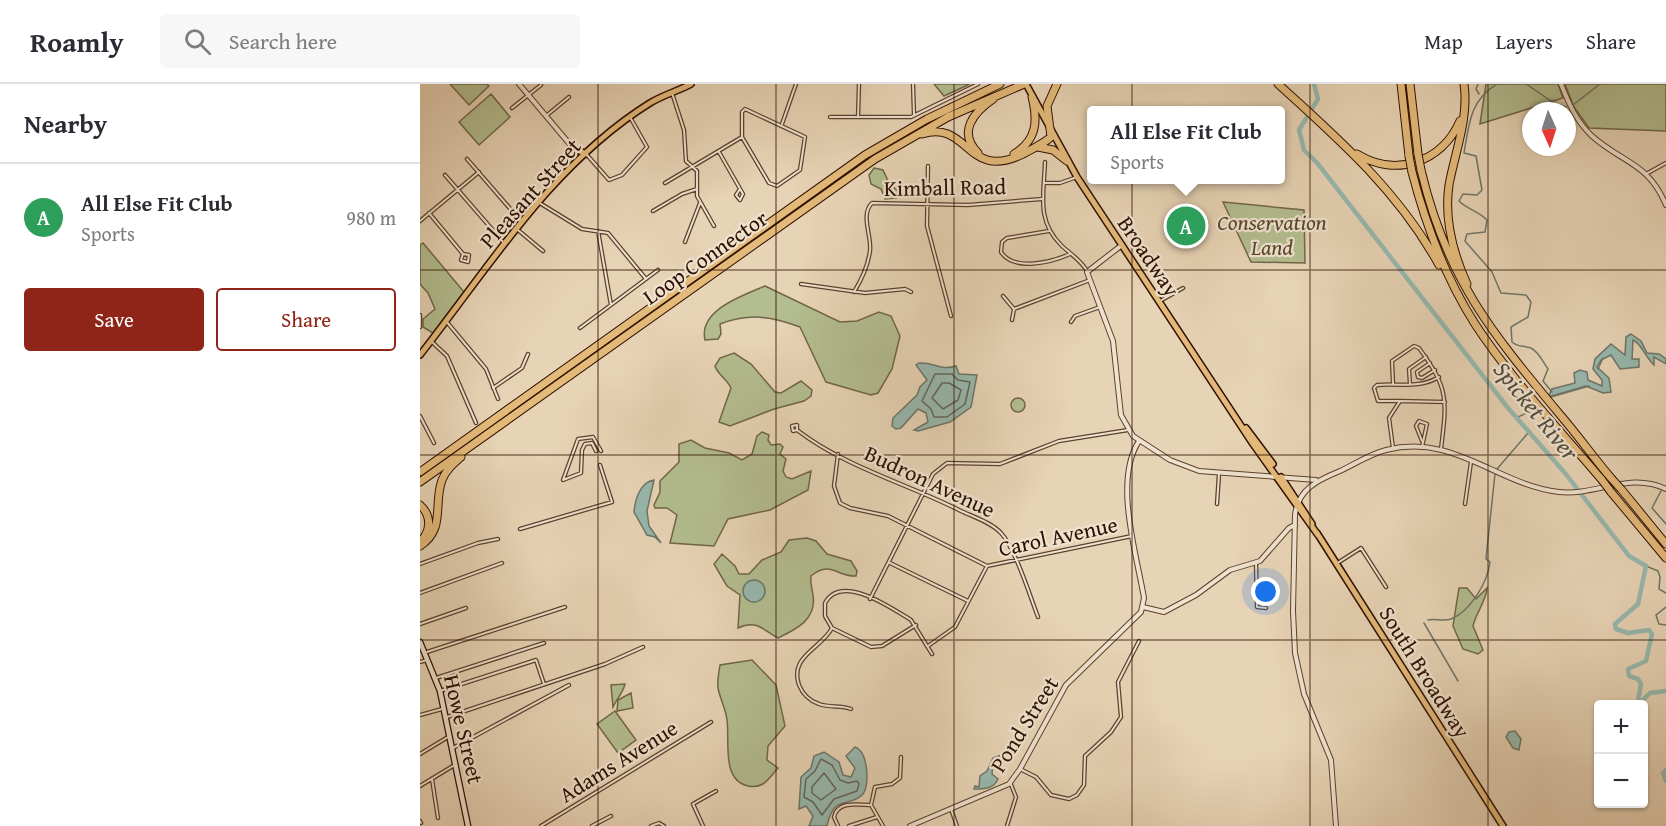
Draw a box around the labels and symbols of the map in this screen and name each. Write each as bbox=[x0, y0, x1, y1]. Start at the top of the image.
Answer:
north arrow bbox=[1522, 102, 1576, 156]
street label: Pleasant Street bbox=[472, 131, 588, 255]
street label: Kimball Road bbox=[884, 170, 1007, 204]
street label: Loop Connector bbox=[636, 202, 774, 312]
pin: A bbox=[1166, 204, 1206, 248]
park label: Conservation Land bbox=[1217, 206, 1327, 263]
street label: Broadway bbox=[1110, 209, 1188, 303]
water label: Spicket River bbox=[1485, 353, 1588, 469]
street label: Budron Avenue bbox=[859, 437, 1001, 525]
street label: Carol Avenue bbox=[996, 508, 1120, 564]
your location bbox=[1251, 577, 1280, 606]
street label: South Broadway bbox=[1372, 600, 1478, 744]
street label: Pond Street bbox=[982, 670, 1066, 778]
street label: Howe Street bbox=[436, 671, 492, 787]
street label: Adams Avenue bbox=[552, 712, 684, 810]

